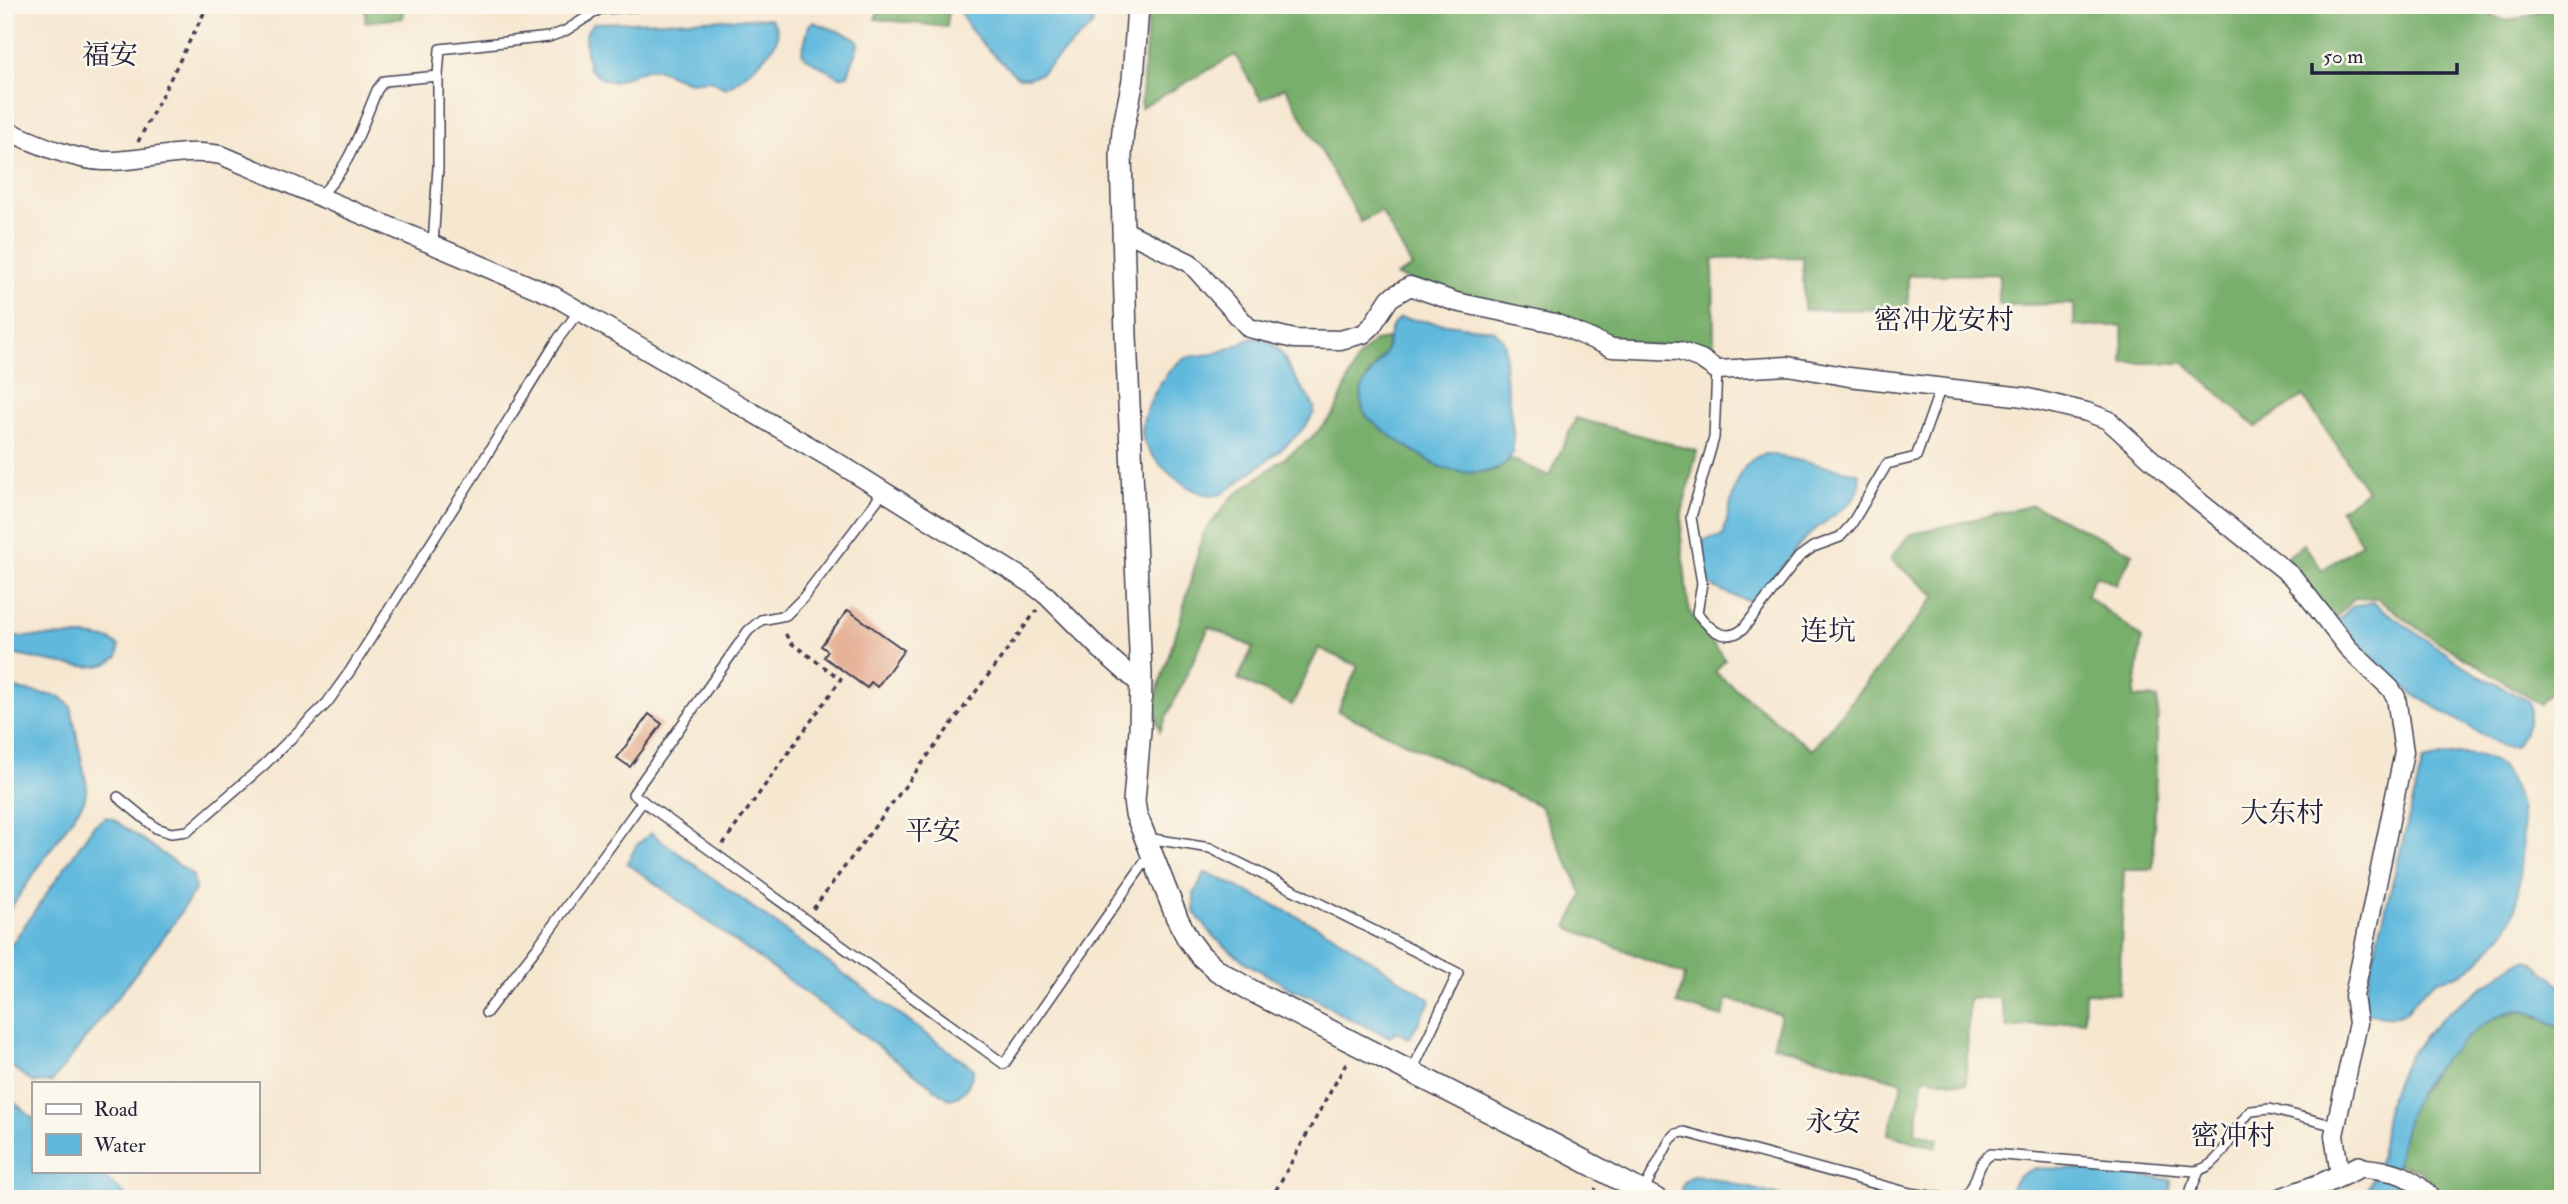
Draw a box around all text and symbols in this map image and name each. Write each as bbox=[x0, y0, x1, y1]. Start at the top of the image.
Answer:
scale bar bbox=[2312, 32, 2458, 76]
district label: 福安 bbox=[82, 38, 138, 73]
text: 50 m bbox=[2323, 43, 2364, 70]
district label: 密冲龙安村 bbox=[1874, 303, 2014, 338]
district label: 连坑 bbox=[1800, 614, 1856, 649]
district label: 大东村 bbox=[2240, 796, 2324, 831]
district label: 平安 bbox=[905, 814, 961, 849]
legend bbox=[32, 1082, 259, 1172]
text: Road bbox=[94, 1096, 139, 1123]
district label: 永安 bbox=[1805, 1105, 1861, 1140]
district label: 密冲村 bbox=[2191, 1119, 2275, 1154]
text: Water bbox=[93, 1132, 146, 1159]

